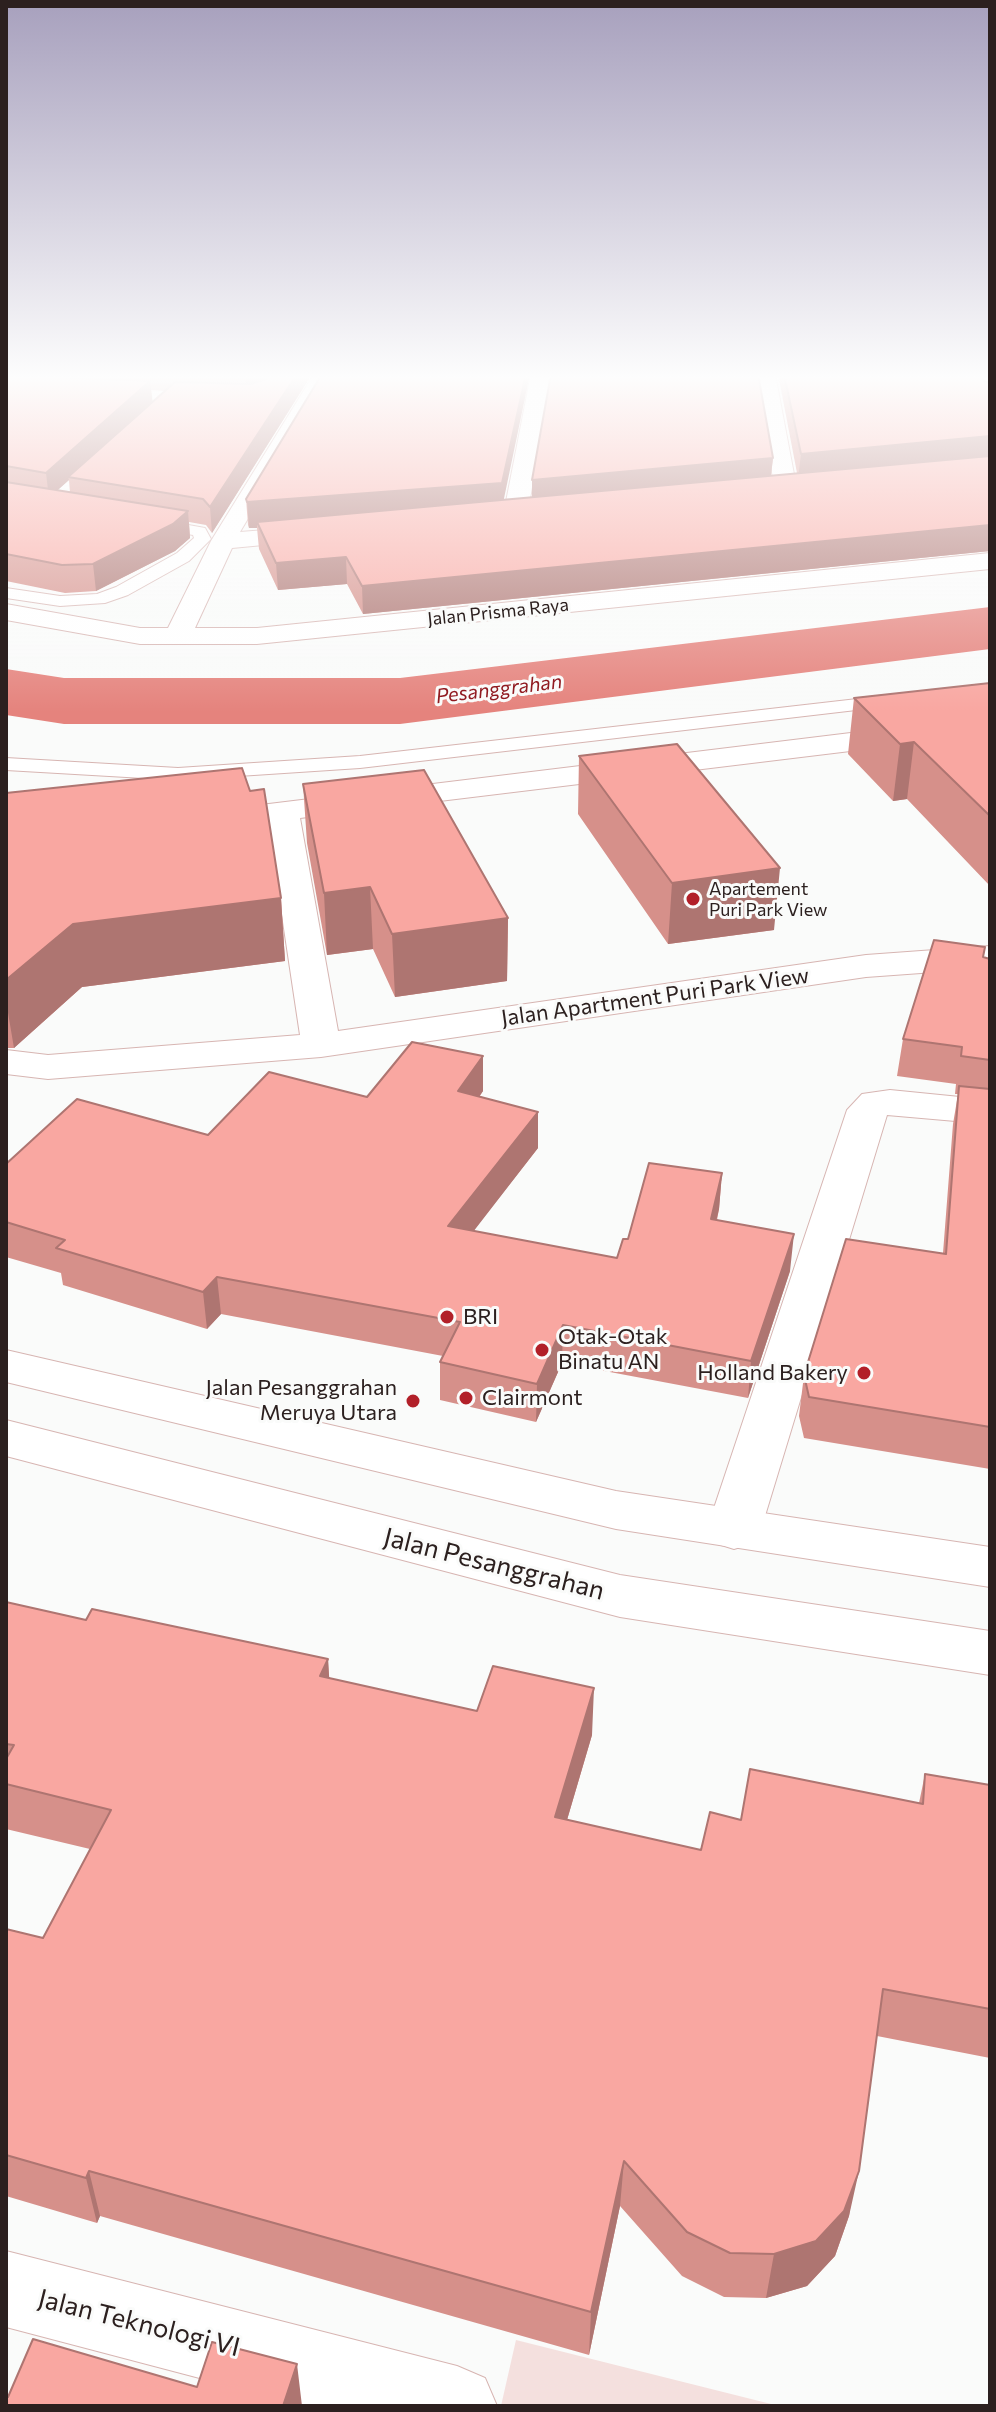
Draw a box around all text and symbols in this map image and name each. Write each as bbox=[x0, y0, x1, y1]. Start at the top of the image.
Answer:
street label: Jalan Prisma Raya bbox=[426, 594, 570, 630]
water label: Pesanggrahan bbox=[434, 669, 564, 709]
place label: Apartement Puri Park View bbox=[709, 878, 827, 920]
marker: Apartement Puri Park View bbox=[684, 890, 702, 908]
street label: Jalan Apartment Puri Park View bbox=[499, 962, 811, 1032]
place label: BRI bbox=[463, 1304, 498, 1330]
marker: BRI bbox=[438, 1308, 456, 1326]
place label: Otak-Otak Binatu AN bbox=[558, 1324, 668, 1376]
marker: Otak-Otak Binatu AN bbox=[533, 1341, 551, 1359]
place label: Holland Bakery bbox=[697, 1360, 848, 1386]
marker: Holland Bakery bbox=[855, 1364, 873, 1382]
place label: Jalan Pesanggrahan Meruya Utara bbox=[205, 1375, 397, 1426]
place label: Clairmont bbox=[482, 1385, 583, 1411]
marker: Clairmont bbox=[457, 1389, 475, 1407]
marker: Jalan Pesanggrahan Meruya Utara bbox=[404, 1392, 422, 1410]
street label: Jalan Pesanggrahan bbox=[380, 1521, 608, 1607]
street label: Jalan Teknologi VI bbox=[35, 2283, 243, 2363]

